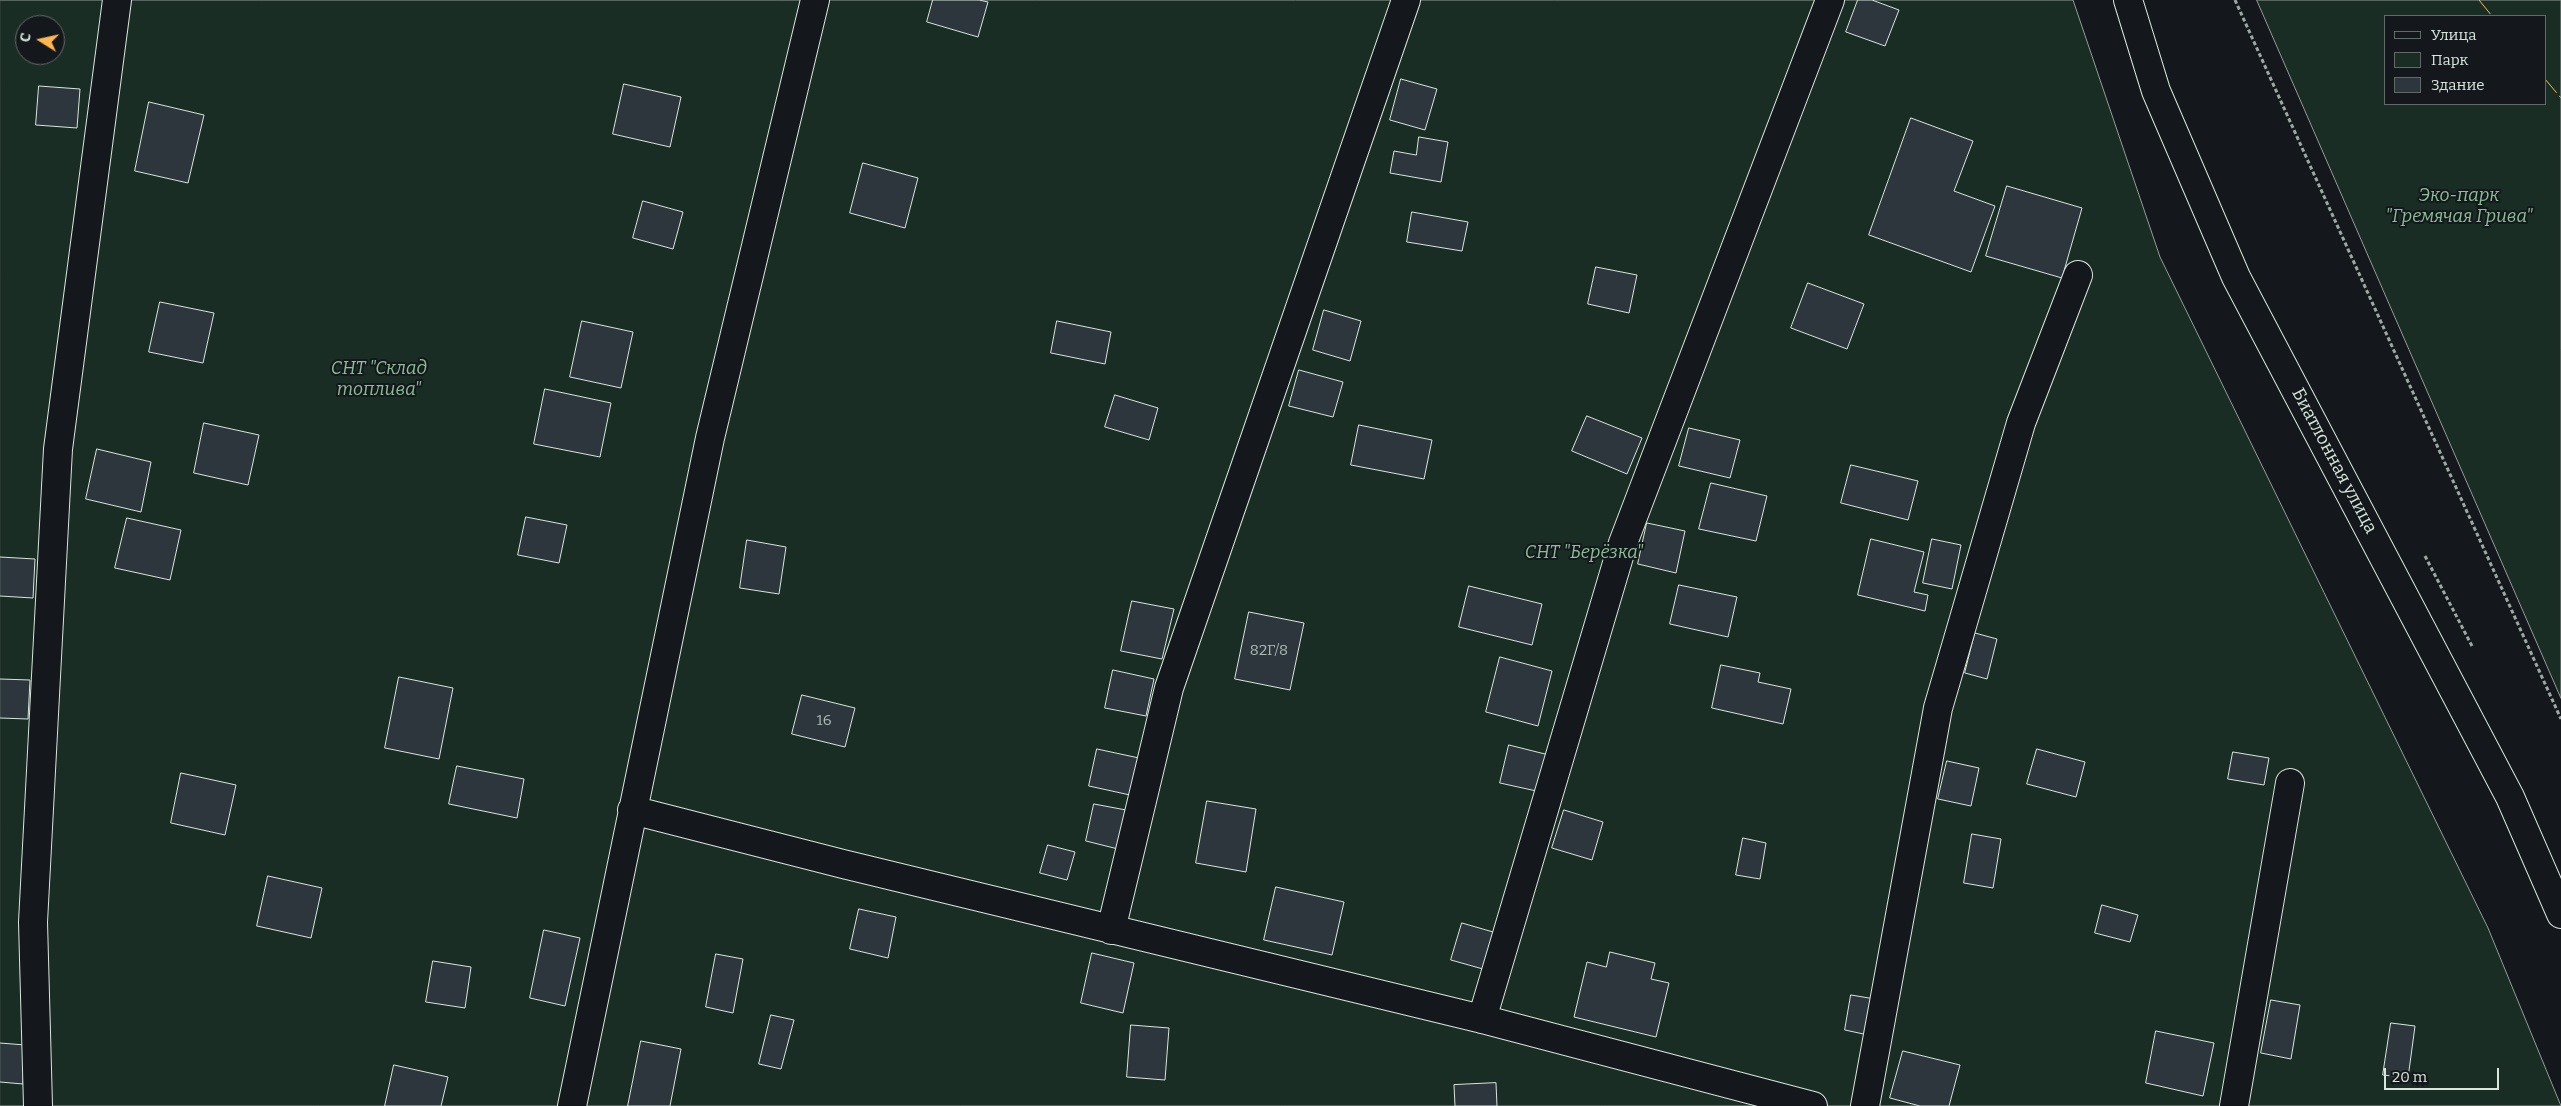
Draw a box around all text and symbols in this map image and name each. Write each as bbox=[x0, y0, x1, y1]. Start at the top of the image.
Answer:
north arrow bbox=[15, 15, 65, 65]
legend bbox=[2384, 15, 2546, 105]
text: Улица bbox=[2431, 26, 2477, 44]
text: С bbox=[17, 32, 35, 43]
text: Парк bbox=[2431, 51, 2468, 69]
text: Здание bbox=[2431, 76, 2485, 94]
park label: Эко-парк "Гремячая Грива" bbox=[2385, 185, 2533, 228]
park label: СНТ "Склад топлива" bbox=[331, 358, 427, 400]
street label: Биатлонная улица bbox=[2287, 385, 2381, 537]
park label: СНТ "Берёзка" bbox=[1525, 542, 1643, 564]
house number: 82Г/8 bbox=[1250, 642, 1288, 660]
house number: 16 bbox=[817, 712, 831, 730]
scale bar bbox=[2386, 1058, 2501, 1090]
text: 20 m bbox=[2392, 1068, 2427, 1086]

